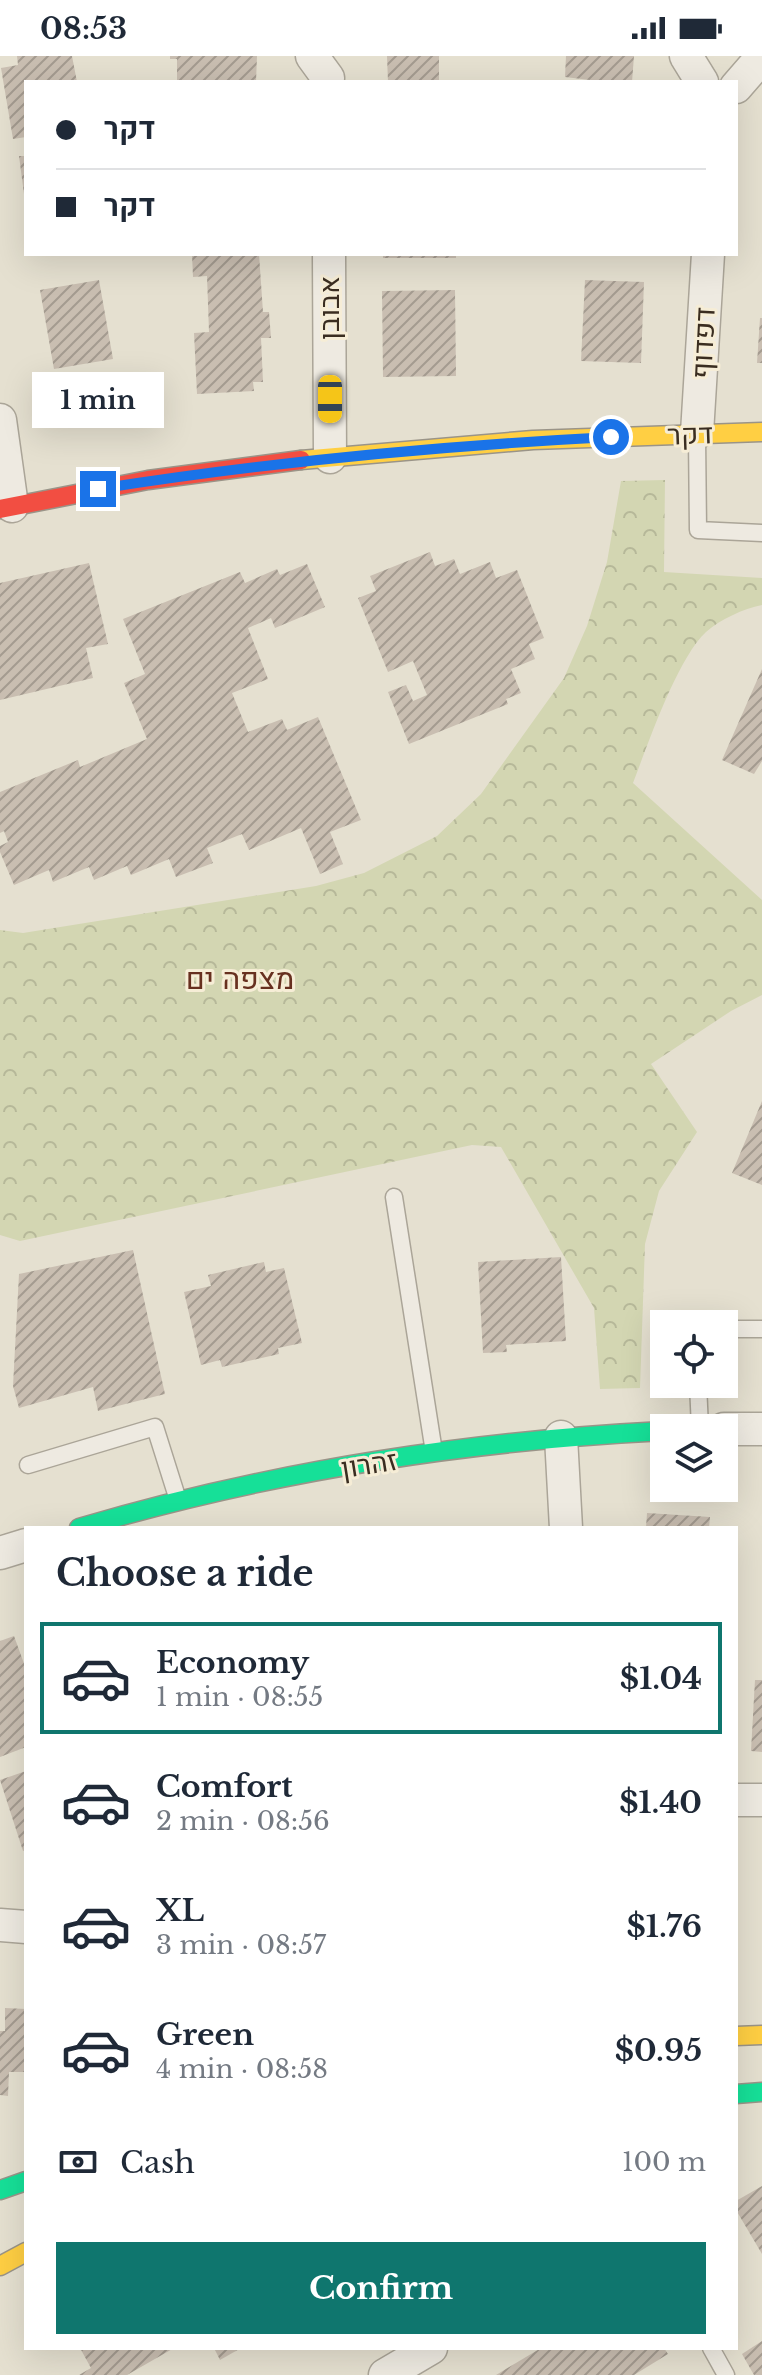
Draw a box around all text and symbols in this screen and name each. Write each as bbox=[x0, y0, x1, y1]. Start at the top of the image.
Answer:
text: 08:53 bbox=[40, 10, 127, 47]
text: דקר bbox=[104, 110, 155, 147]
text: דקר bbox=[104, 187, 155, 224]
street label: אבובן bbox=[312, 276, 347, 340]
street label: דפדוף bbox=[684, 306, 723, 380]
callout: 1 min bbox=[32, 373, 164, 429]
car bbox=[318, 375, 342, 423]
text: 1 min bbox=[60, 384, 136, 416]
street label: דקר bbox=[667, 416, 713, 453]
route start bbox=[593, 419, 629, 455]
route end bbox=[80, 471, 116, 507]
district label: מצפה ים bbox=[186, 960, 294, 997]
map controls bbox=[650, 1310, 738, 1502]
button: locate bbox=[650, 1310, 738, 1398]
button: layers bbox=[650, 1414, 738, 1502]
street label: זהרון bbox=[338, 1443, 400, 1486]
text: Choose a ride bbox=[56, 1551, 313, 1596]
icon: car bbox=[60, 1642, 132, 1714]
text: Economy bbox=[156, 1644, 309, 1681]
text: $1.04 bbox=[620, 1660, 702, 1697]
text: 1 min · 08:55 bbox=[156, 1681, 323, 1713]
icon: car bbox=[60, 1766, 132, 1838]
text: Comfort bbox=[156, 1768, 293, 1805]
text: $1.40 bbox=[619, 1784, 702, 1821]
text: 2 min · 08:56 bbox=[156, 1805, 330, 1837]
icon: car bbox=[60, 1890, 132, 1962]
text: XL bbox=[156, 1892, 204, 1929]
text: $1.76 bbox=[626, 1908, 702, 1945]
text: 3 min · 08:57 bbox=[156, 1929, 326, 1961]
icon: car bbox=[60, 2014, 132, 2086]
text: Green bbox=[156, 2016, 254, 2053]
text: $0.95 bbox=[615, 2032, 702, 2069]
text: 4 min · 08:58 bbox=[156, 2053, 328, 2085]
icon: cash bbox=[56, 2140, 100, 2184]
text: Cash bbox=[120, 2144, 195, 2181]
text: 100 m bbox=[622, 2146, 706, 2178]
button: Confirm bbox=[56, 2242, 706, 2334]

